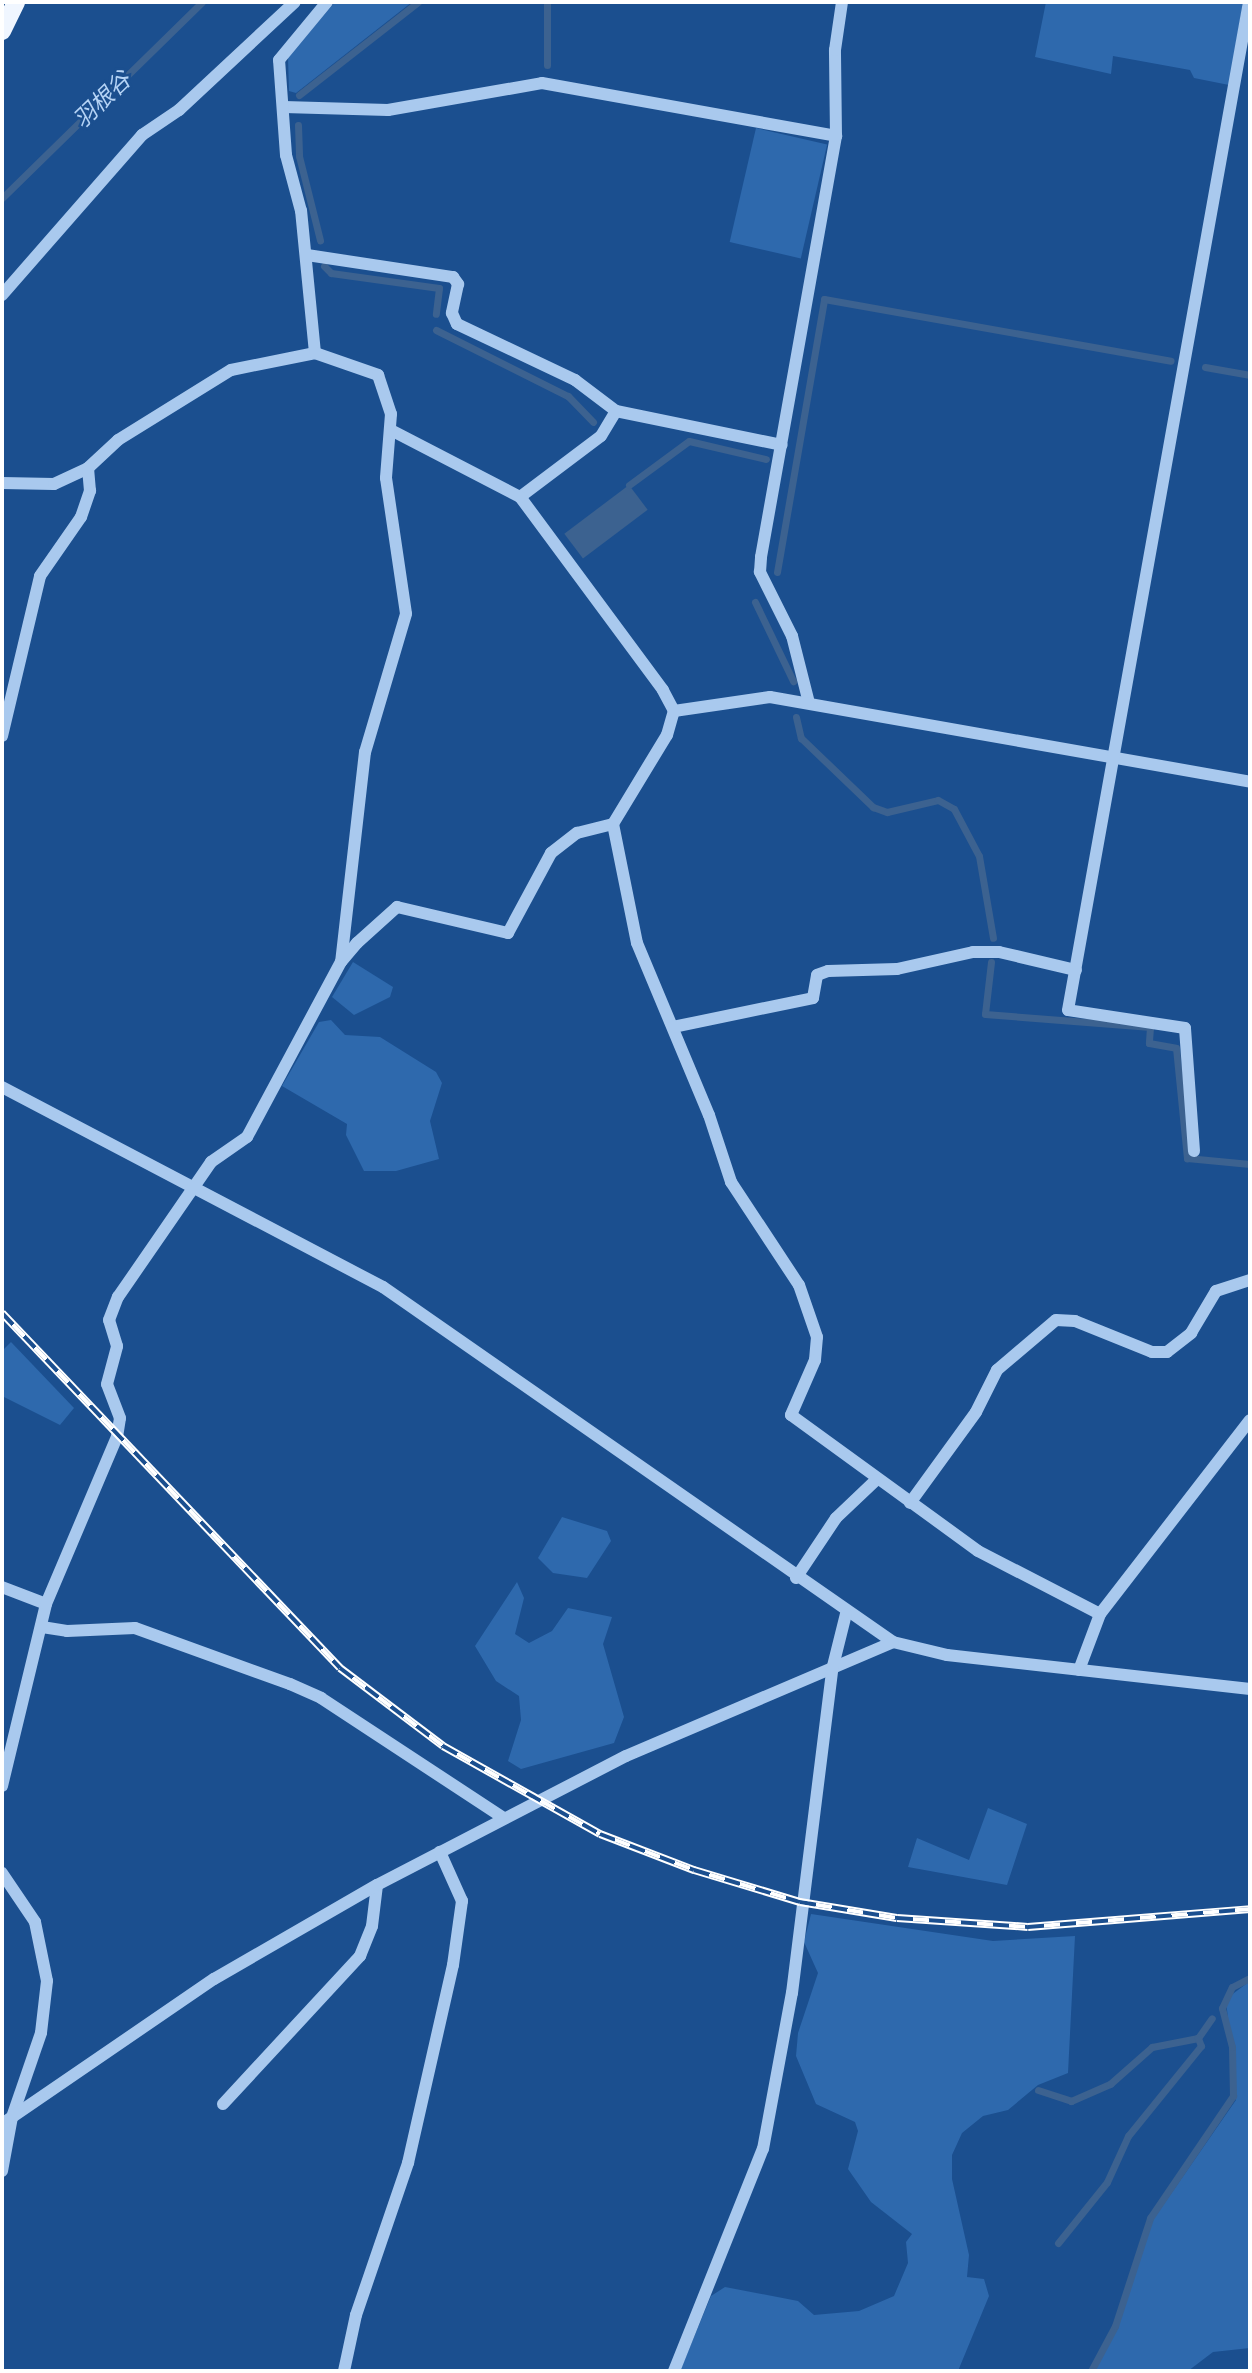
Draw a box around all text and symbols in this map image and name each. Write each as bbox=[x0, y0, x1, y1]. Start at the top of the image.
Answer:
water label: 羽根谷 bbox=[68, 66, 136, 134]

